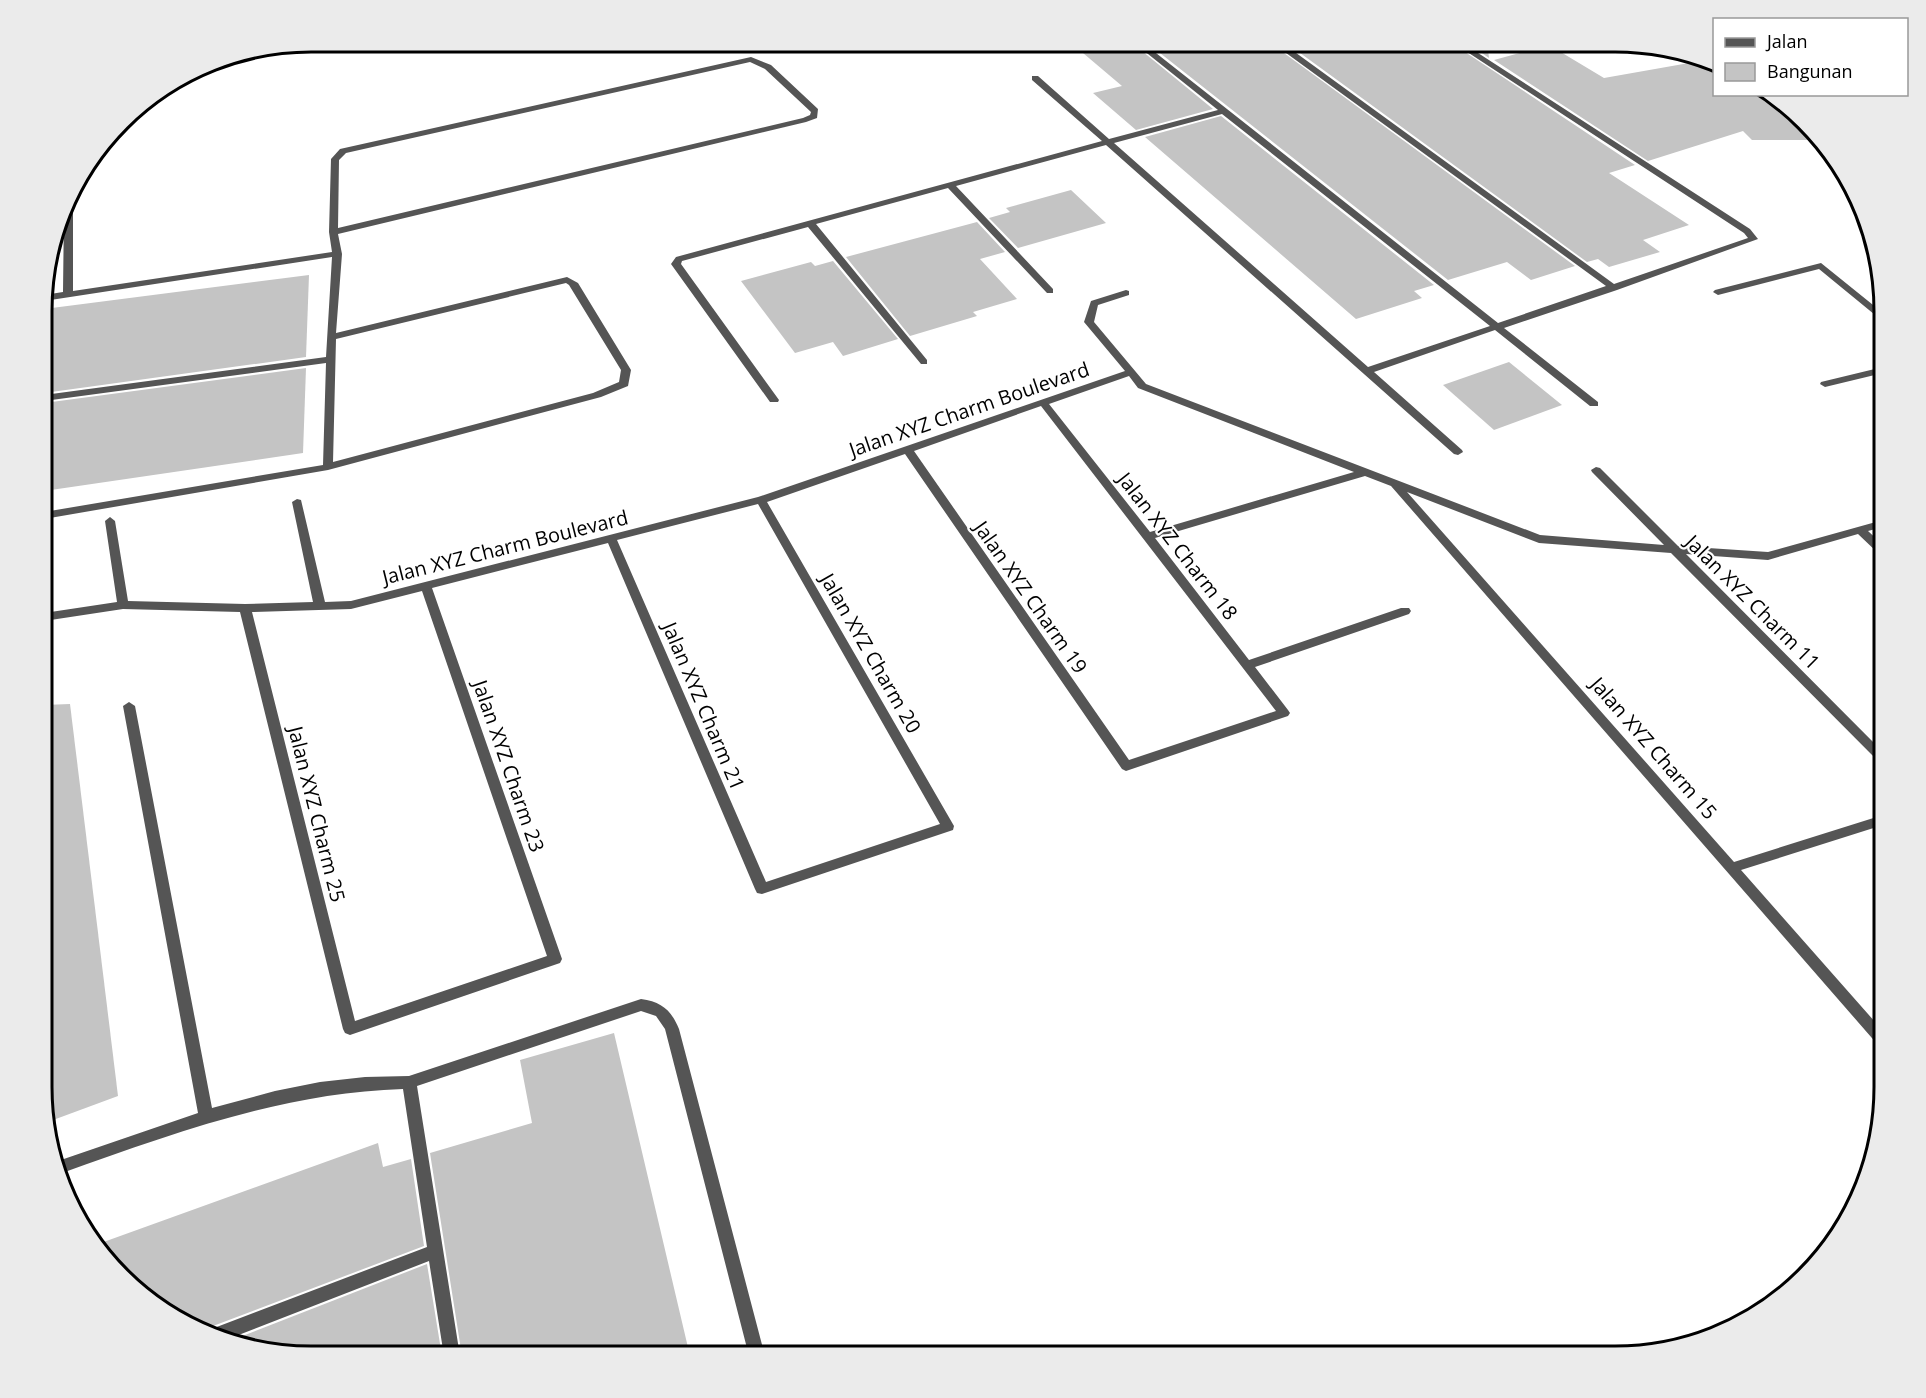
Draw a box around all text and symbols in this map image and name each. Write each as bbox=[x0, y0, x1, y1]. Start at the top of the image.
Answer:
legend bbox=[1713, 18, 1908, 96]
text: Jalan bbox=[1765, 29, 1807, 53]
text: Bangunan bbox=[1767, 59, 1853, 83]
street label: Jalan XYZ Charm Boulevard bbox=[843, 355, 1093, 463]
street label: Jalan XYZ Charm 18 bbox=[1111, 465, 1244, 625]
street label: Jalan XYZ Charm Boulevard bbox=[377, 503, 631, 591]
street label: Jalan XYZ Charm 19 bbox=[967, 514, 1094, 679]
street label: Jalan XYZ Charm 11 bbox=[1678, 527, 1826, 675]
street label: Jalan XYZ Charm 20 bbox=[813, 566, 928, 738]
street label: Jalan XYZ Charm 21 bbox=[656, 616, 752, 794]
street label: Jalan XYZ Charm 15 bbox=[1583, 670, 1723, 825]
street label: Jalan XYZ Charm 23 bbox=[466, 675, 551, 856]
street label: Jalan XYZ Charm 25 bbox=[282, 721, 352, 905]

